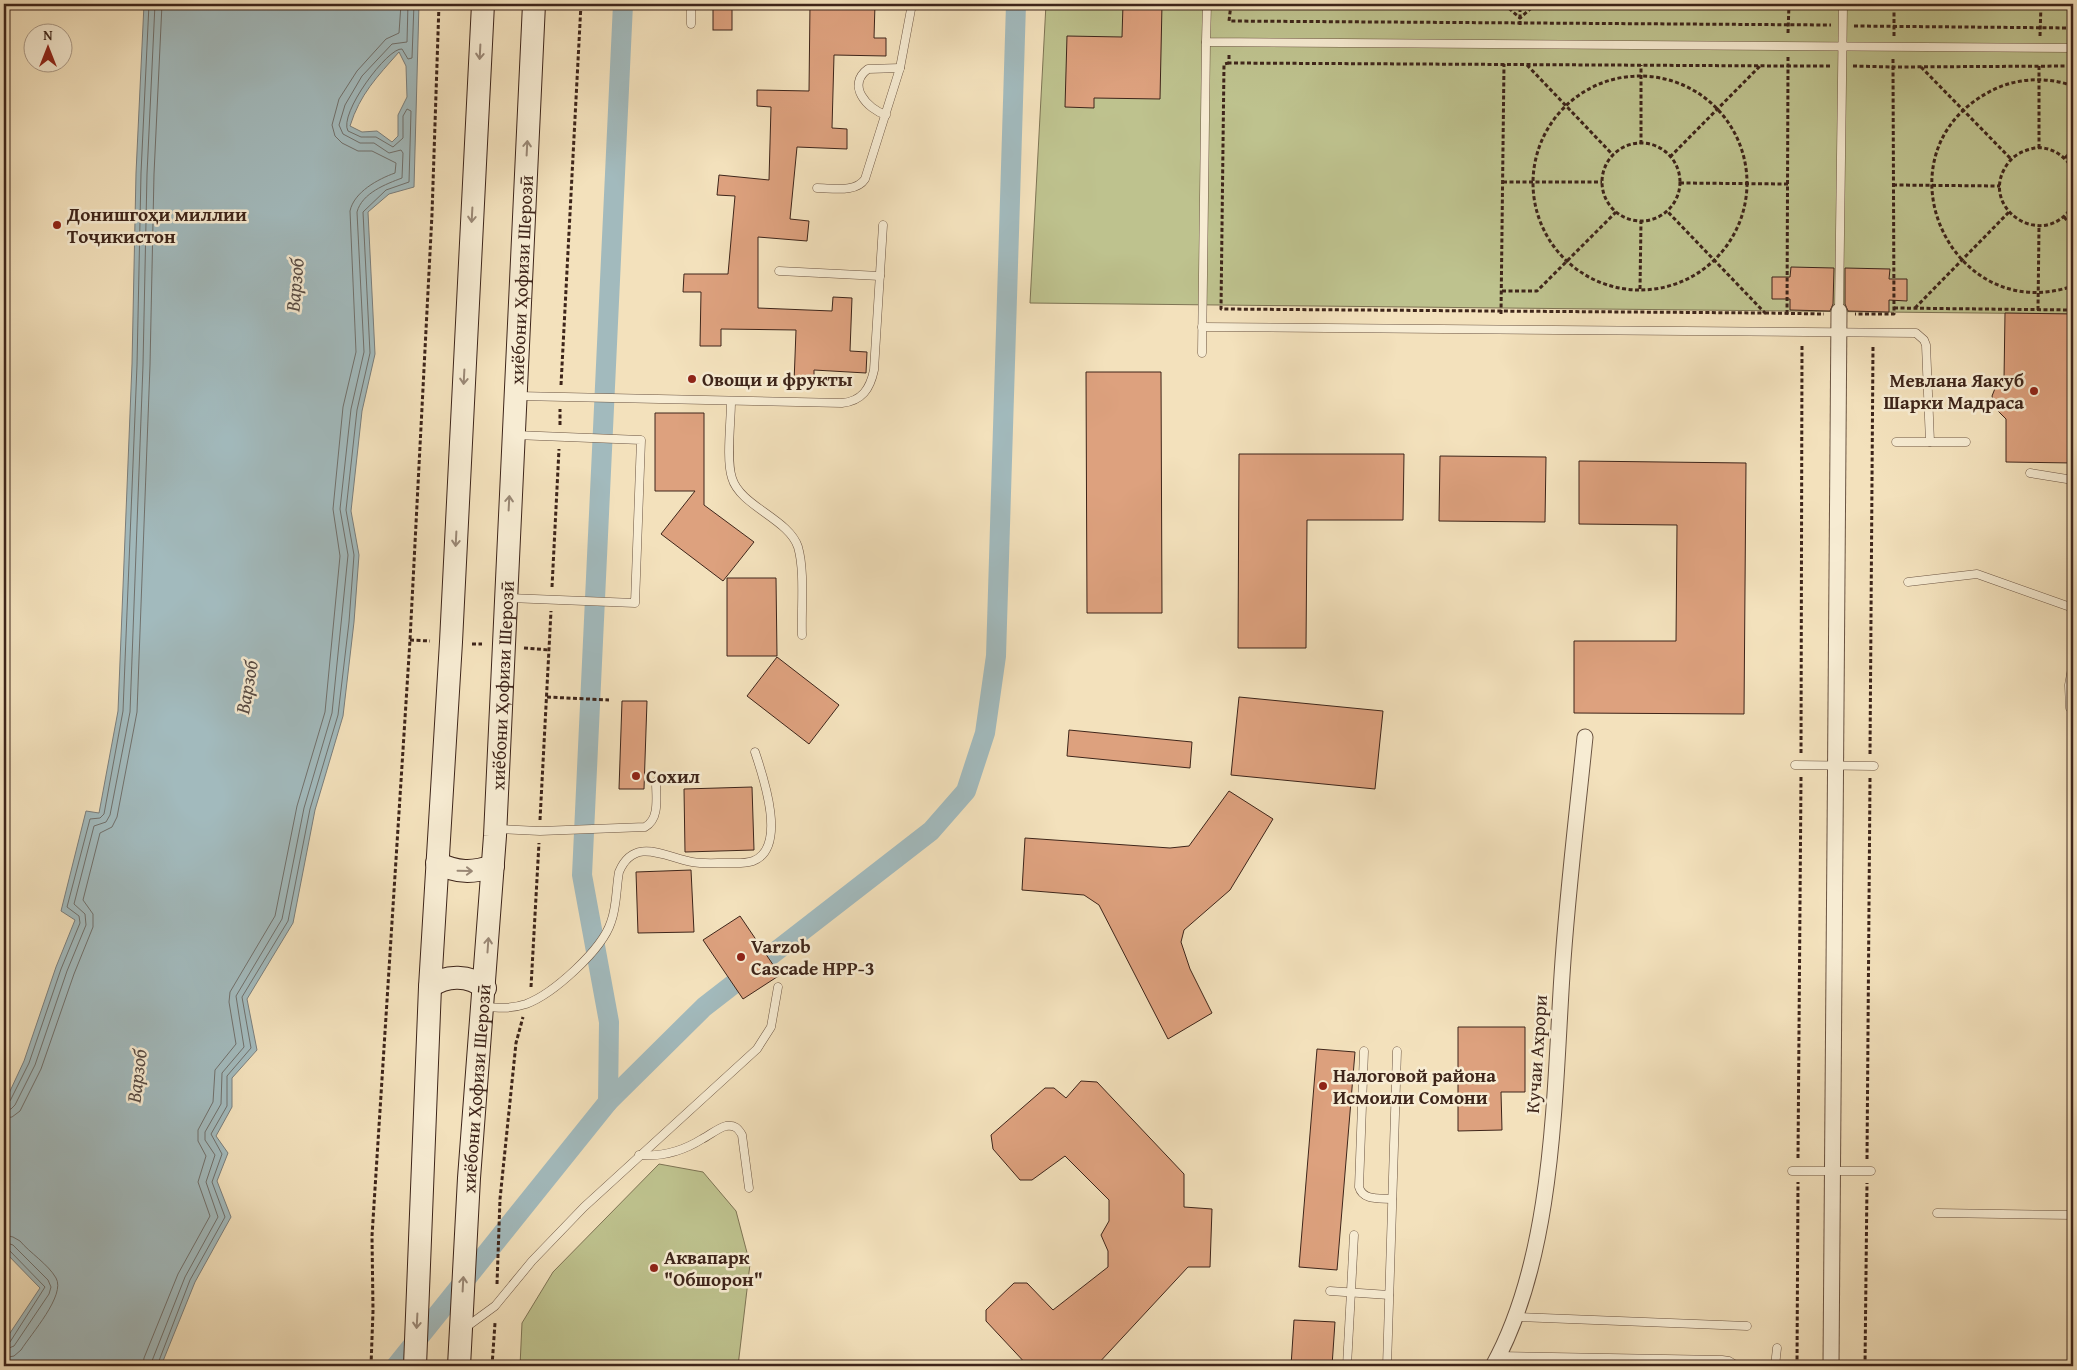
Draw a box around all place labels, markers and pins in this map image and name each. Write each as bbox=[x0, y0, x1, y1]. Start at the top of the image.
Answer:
place label: Донишгоҳи миллии Тоҷикистон bbox=[66, 200, 247, 250]
marker: Донишгоҳи миллии Тоҷикистон bbox=[51, 219, 63, 231]
place label: Овощи и фрукты bbox=[702, 365, 853, 393]
place label: Мевлана Яакуб Шарки Мадраса bbox=[1884, 366, 2024, 416]
marker: Овощи и фрукты bbox=[686, 373, 698, 385]
marker: Мевлана Яакуб Шарки Мадраса bbox=[2028, 385, 2040, 397]
place label: Сохил bbox=[646, 762, 700, 790]
marker: Сохил bbox=[630, 770, 642, 782]
place label: Varzob Cascade HPP-3 bbox=[751, 932, 875, 982]
marker: Varzob Cascade HPP-3 bbox=[735, 951, 747, 963]
place label: Налоговой района Исмоили Сомони bbox=[1333, 1061, 1496, 1111]
marker: Налоговой района Исмоили Сомони bbox=[1317, 1080, 1329, 1092]
place label: Аквапарк "Обшорон" bbox=[664, 1243, 763, 1293]
marker: Аквапарк "Обшорон" bbox=[648, 1262, 660, 1274]

